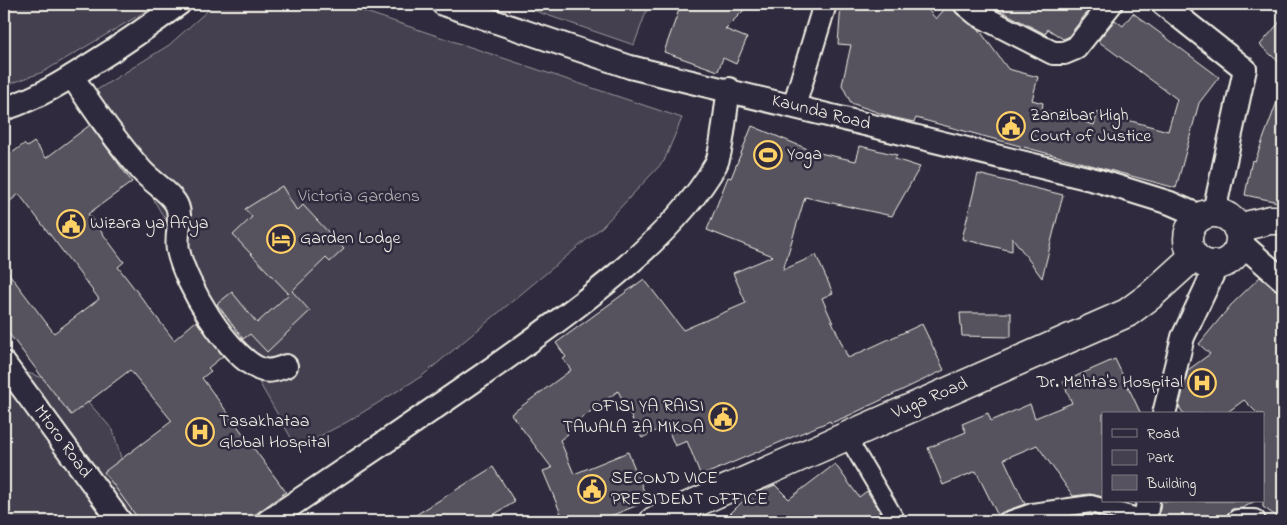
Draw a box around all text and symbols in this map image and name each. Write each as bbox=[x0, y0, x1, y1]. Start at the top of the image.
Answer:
street label: Kaunda Road bbox=[769, 88, 873, 138]
place label: Zanzibar High Court of Justice bbox=[1030, 103, 1152, 150]
public building icon: Zanzibar High Court of Justice bbox=[996, 111, 1026, 141]
sports icon: Yoga bbox=[753, 140, 783, 170]
place label: Yoga bbox=[787, 142, 822, 169]
park label: Victoria Gardens bbox=[297, 184, 420, 210]
public building icon: Wizara ya Afya bbox=[56, 209, 86, 239]
place label: Wizara ya Afya bbox=[90, 211, 209, 237]
hotel icon: Garden Lodge bbox=[266, 224, 296, 254]
place label: Garden Lodge bbox=[300, 226, 401, 253]
hospital icon: Dr. Mehta's Hospital bbox=[1187, 368, 1217, 398]
place label: Dr. Mehta's Hospital bbox=[1035, 370, 1183, 396]
street label: Vuga Road bbox=[887, 371, 972, 428]
place label: OFISI YA RAISI TAWALA ZA MIKOA bbox=[563, 394, 704, 441]
street label: Mtoro Road bbox=[27, 400, 97, 484]
public building icon: OFISI YA RAISI TAWALA ZA MIKOA bbox=[708, 402, 738, 432]
place label: Tasakhataa Global Hospital bbox=[219, 409, 330, 456]
legend bbox=[1102, 412, 1264, 502]
hospital icon: Tasakhataa Global Hospital bbox=[185, 417, 215, 447]
text: Road bbox=[1147, 423, 1180, 445]
text: Park bbox=[1147, 447, 1175, 469]
place label: SECOND VICE PRESIDENT OFFICE bbox=[611, 466, 768, 513]
text: Building bbox=[1146, 473, 1196, 496]
public building icon: SECOND VICE PRESIDENT OFFICE bbox=[577, 474, 607, 504]

